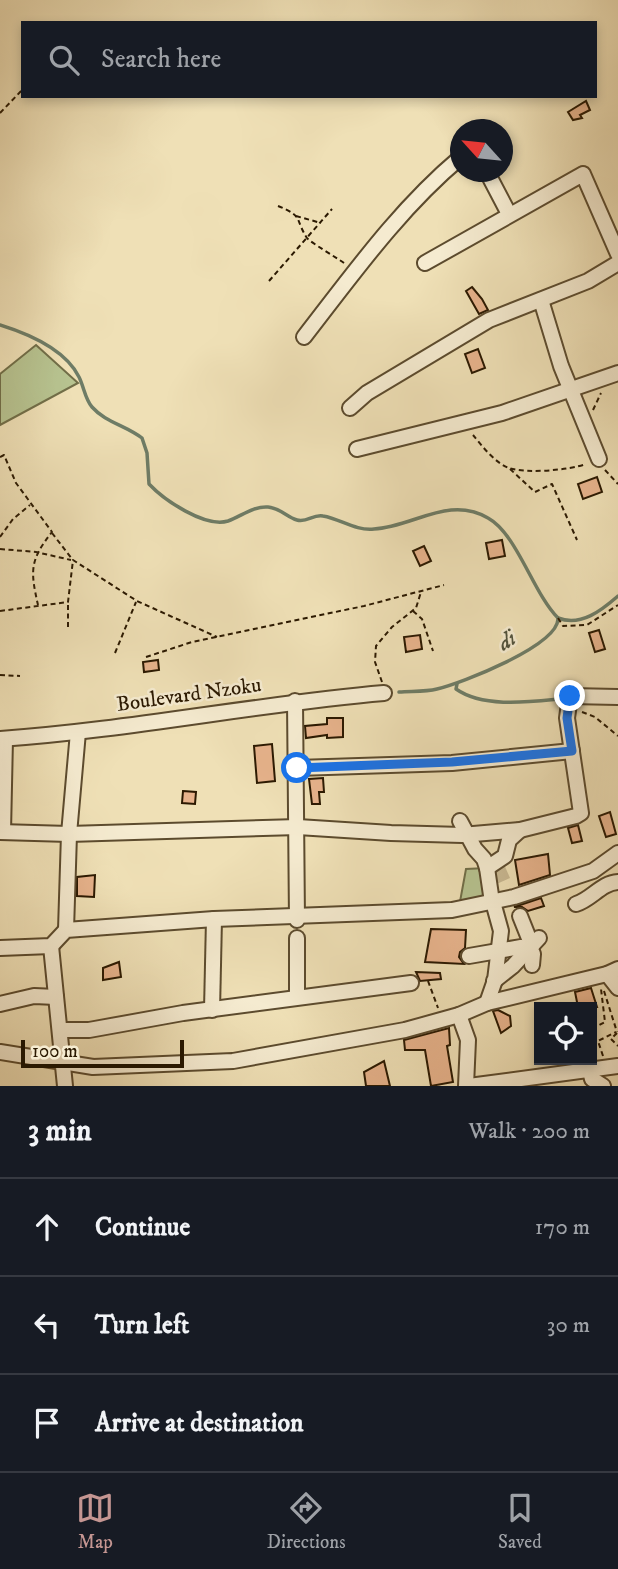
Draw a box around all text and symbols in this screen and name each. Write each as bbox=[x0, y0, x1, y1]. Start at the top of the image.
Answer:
search box bbox=[21, 21, 597, 98]
icon: search bbox=[45, 41, 83, 79]
text: Search here bbox=[101, 43, 221, 76]
north arrow bbox=[450, 119, 513, 182]
water label: di bbox=[491, 623, 524, 658]
street label: Boulevard Nzoku bbox=[115, 672, 263, 718]
route end bbox=[554, 680, 585, 711]
route start bbox=[281, 752, 312, 783]
map controls bbox=[534, 1002, 597, 1065]
button: locate bbox=[534, 1002, 597, 1065]
scale bar bbox=[21, 1037, 184, 1069]
text: 100 m bbox=[32, 1040, 78, 1063]
text: 3 min bbox=[28, 1113, 92, 1150]
text: Walk · 200 m bbox=[469, 1117, 590, 1146]
icon: ahead bbox=[28, 1208, 66, 1246]
text: Continue bbox=[95, 1211, 190, 1244]
text: 170 m bbox=[535, 1213, 590, 1242]
icon: left bbox=[28, 1306, 66, 1344]
text: Turn left bbox=[95, 1309, 189, 1342]
text: 30 m bbox=[547, 1311, 590, 1340]
icon: arrive bbox=[28, 1404, 66, 1442]
text: Arrive at destination bbox=[95, 1407, 304, 1440]
tab: Map bbox=[76, 1489, 114, 1554]
tab: Directions bbox=[267, 1489, 346, 1554]
tab: Saved bbox=[498, 1489, 542, 1554]

